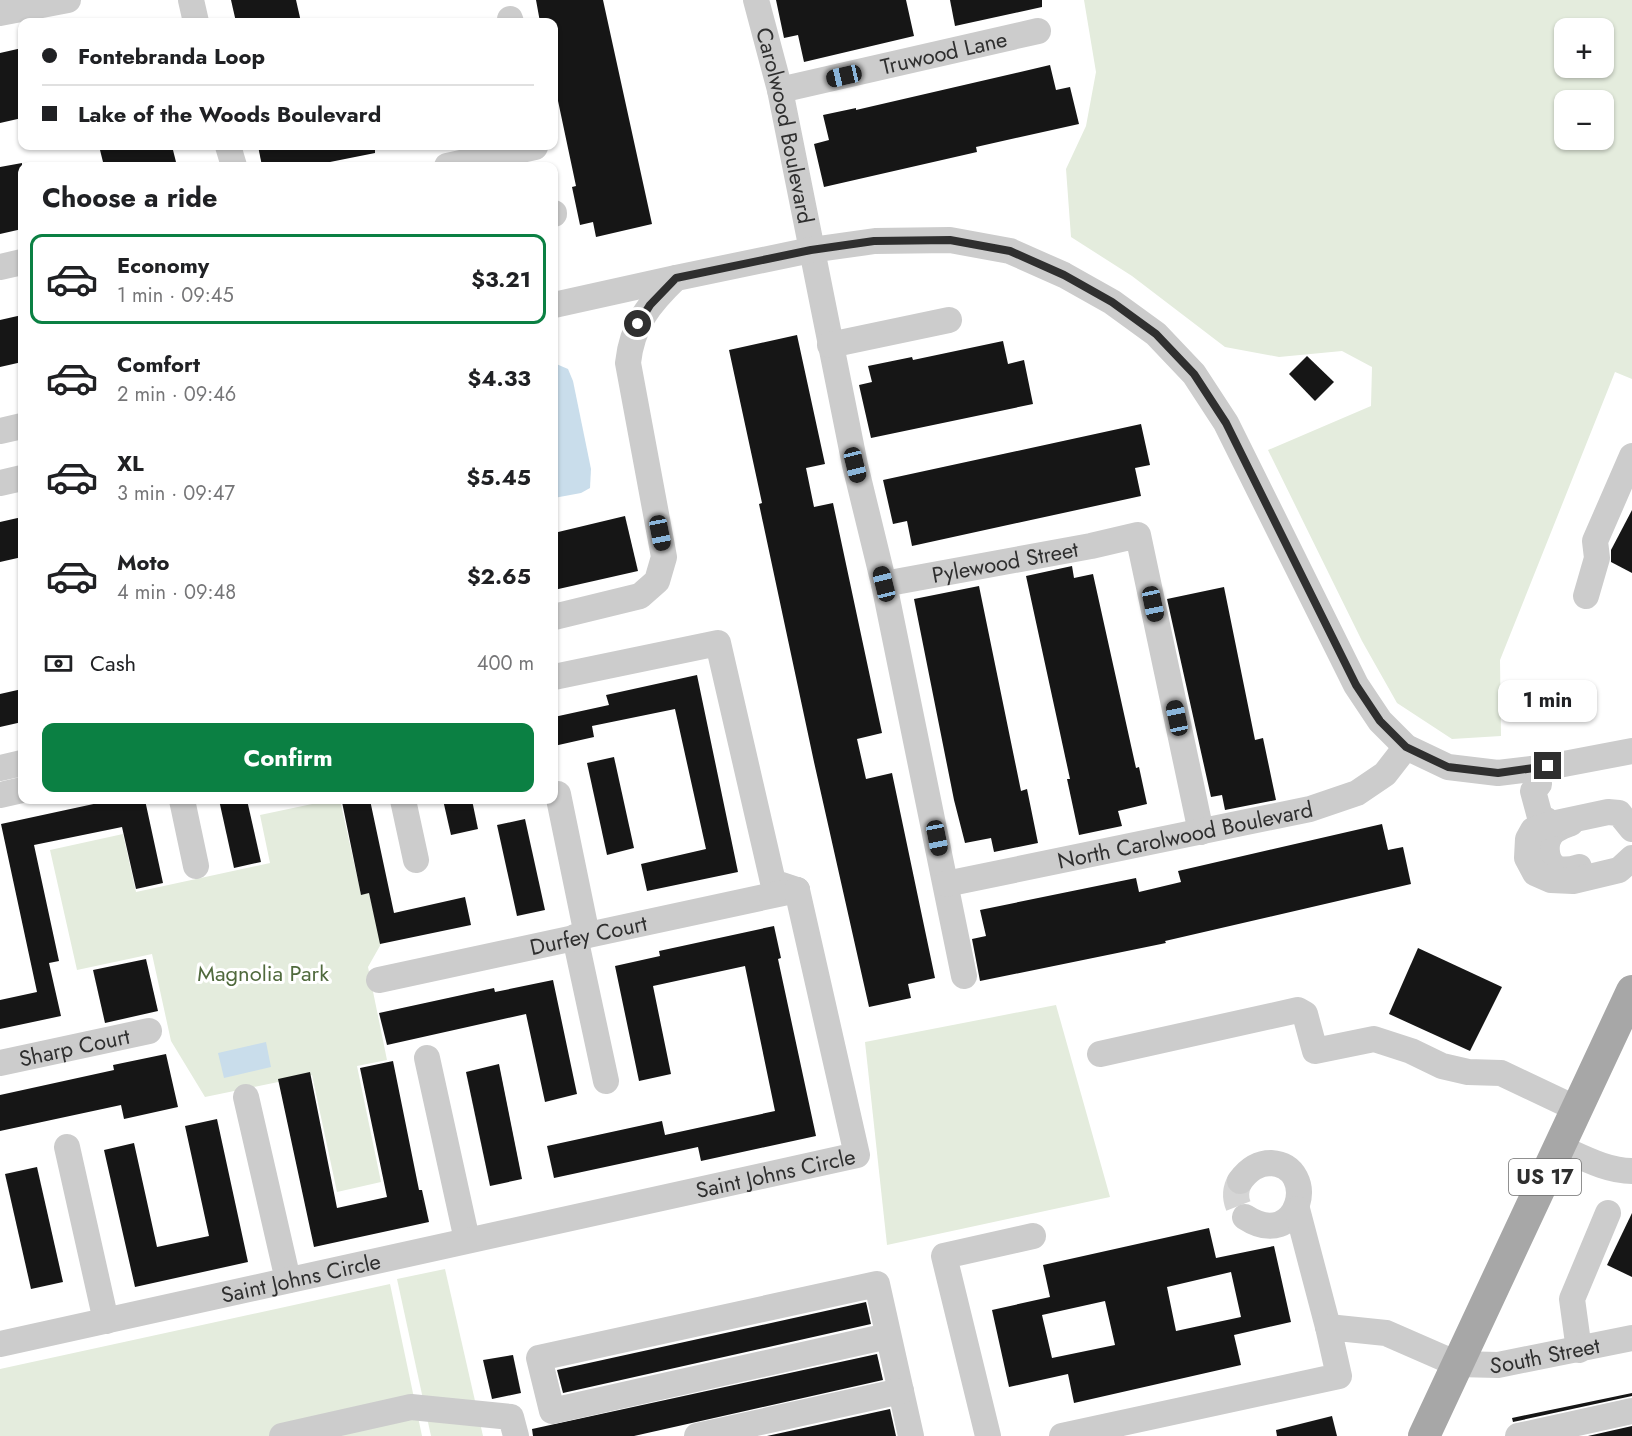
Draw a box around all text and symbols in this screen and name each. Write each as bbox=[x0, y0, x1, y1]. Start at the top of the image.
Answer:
map controls bbox=[1554, 18, 1614, 150]
button: + bbox=[1554, 18, 1614, 78]
street label: Truwood Lane bbox=[877, 23, 1010, 83]
street label: Carolwood Boulevard bbox=[748, 24, 822, 226]
text: Fontebranda Loop bbox=[78, 40, 265, 72]
car bbox=[824, 63, 864, 89]
button: − bbox=[1554, 90, 1614, 150]
text: Lake of the Woods Boulevard bbox=[78, 98, 381, 130]
text: Choose a ride bbox=[42, 178, 217, 217]
text: Economy bbox=[117, 249, 209, 281]
icon: car bbox=[45, 252, 99, 306]
text: $3.21 bbox=[471, 263, 531, 295]
text: 1 min · 09:45 bbox=[117, 281, 234, 310]
route start bbox=[624, 310, 651, 337]
text: Comfort bbox=[117, 348, 200, 380]
icon: car bbox=[45, 351, 99, 405]
text: $4.33 bbox=[468, 362, 531, 394]
text: 2 min · 09:46 bbox=[117, 380, 236, 409]
car bbox=[842, 445, 868, 485]
text: XL bbox=[117, 447, 144, 479]
icon: car bbox=[45, 450, 99, 504]
text: $5.45 bbox=[466, 461, 531, 493]
text: 3 min · 09:47 bbox=[117, 479, 235, 508]
car bbox=[648, 514, 672, 552]
street label: Pylewood Street bbox=[929, 533, 1081, 591]
text: Moto bbox=[117, 546, 170, 578]
icon: car bbox=[45, 549, 99, 603]
text: $2.65 bbox=[467, 560, 531, 592]
car bbox=[871, 564, 897, 604]
text: 4 min · 09:48 bbox=[117, 578, 236, 607]
car bbox=[1140, 585, 1166, 623]
icon: cash bbox=[42, 647, 75, 680]
text: Cash bbox=[90, 647, 136, 679]
text: 400 m bbox=[477, 649, 534, 678]
callout: 1 min bbox=[1498, 679, 1598, 721]
text: 1 min bbox=[1523, 686, 1572, 715]
car bbox=[1164, 699, 1190, 737]
button: Confirm bbox=[42, 723, 534, 792]
route end bbox=[1534, 752, 1561, 779]
street label: North Carolwood Boulevard bbox=[1054, 793, 1316, 877]
car bbox=[925, 819, 949, 857]
street label: Durfey Court bbox=[527, 907, 651, 963]
park label: Magnolia Park bbox=[197, 957, 329, 989]
street label: Sharp Court bbox=[16, 1019, 133, 1074]
street label: Saint Johns Circle bbox=[692, 1140, 858, 1206]
road number: US 17 bbox=[1509, 1159, 1581, 1195]
street label: Saint Johns Circle bbox=[218, 1245, 384, 1311]
street label: South Street bbox=[1489, 1329, 1603, 1381]

